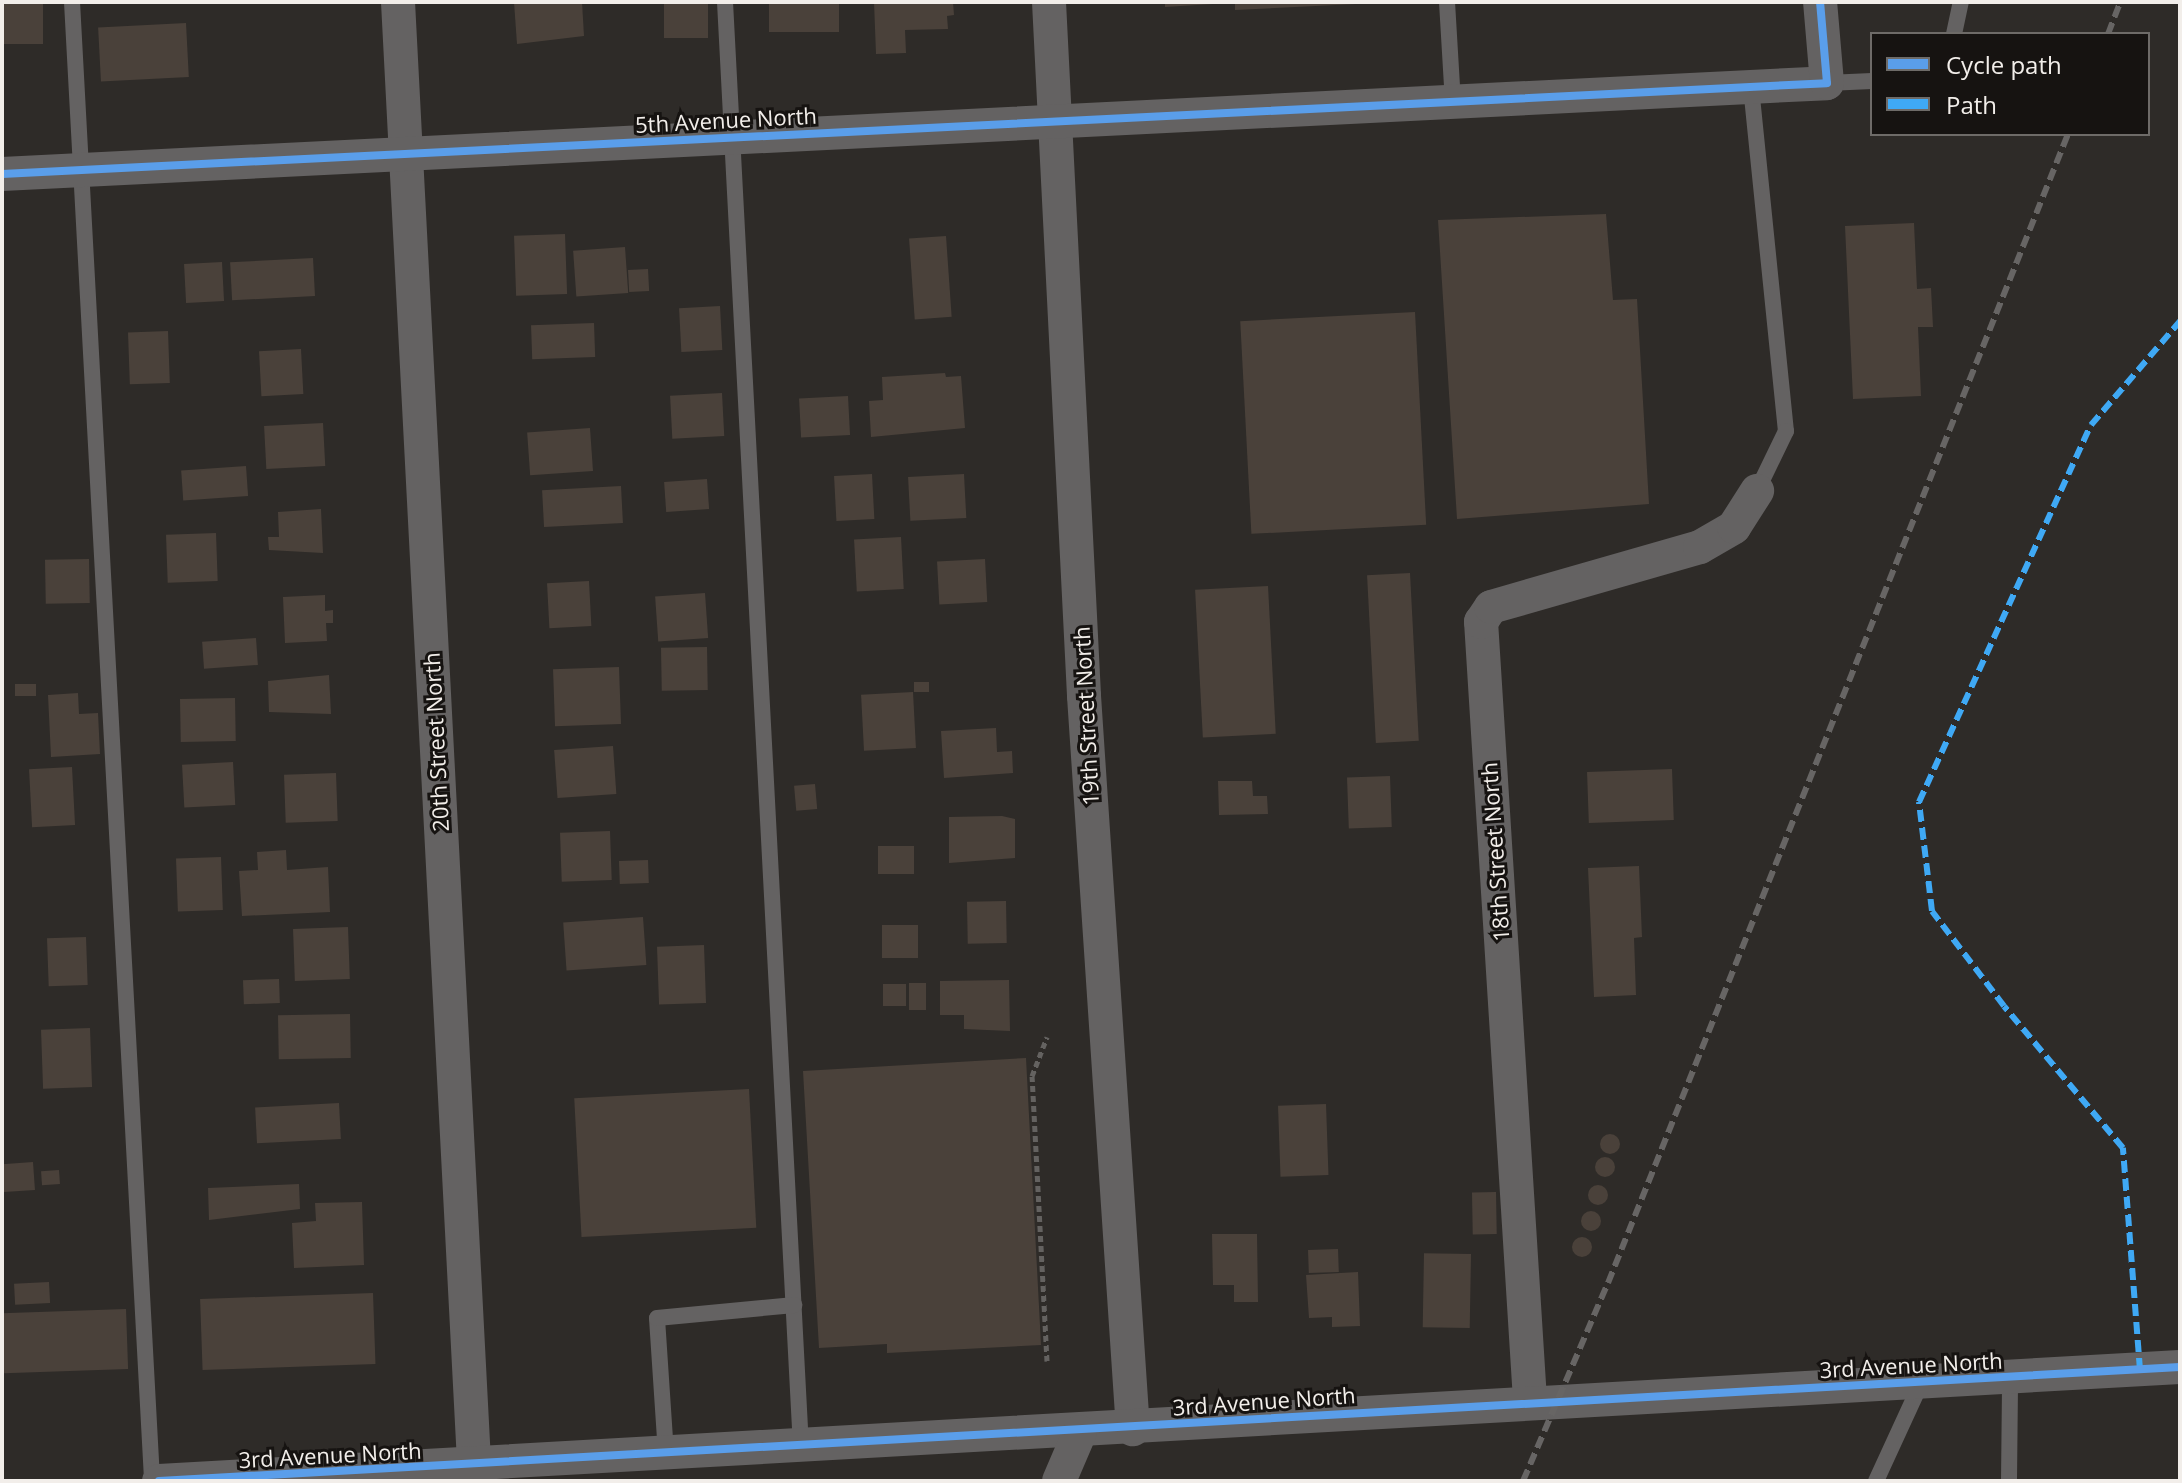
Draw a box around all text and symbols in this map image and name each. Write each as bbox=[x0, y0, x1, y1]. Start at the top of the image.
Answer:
legend bbox=[1870, 32, 2150, 136]
text: Cycle path bbox=[1946, 48, 2062, 81]
text: Path bbox=[1946, 88, 1997, 121]
street label: 5th Avenue North bbox=[634, 102, 818, 138]
street label: 19th Street North bbox=[1068, 626, 1104, 806]
street label: 20th Street North bbox=[418, 652, 454, 832]
street label: 18th Street North bbox=[1476, 762, 1514, 942]
street label: 3rd Avenue North bbox=[1819, 1347, 2003, 1383]
street label: 3rd Avenue North bbox=[1172, 1381, 1356, 1421]
street label: 3rd Avenue North bbox=[238, 1437, 422, 1473]

